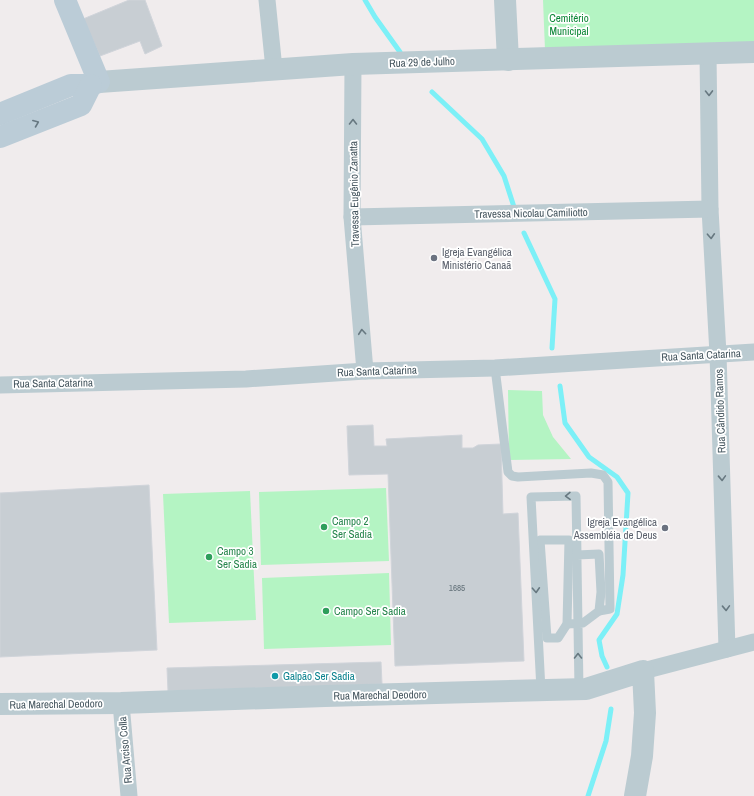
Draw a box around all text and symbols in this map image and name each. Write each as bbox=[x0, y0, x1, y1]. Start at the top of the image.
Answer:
park label: Cemitério Municipal bbox=[549, 11, 589, 38]
street label: Rua 29 de Julho bbox=[389, 54, 455, 70]
one-way arrow bbox=[705, 90, 713, 96]
one-way arrow bbox=[349, 119, 357, 125]
one-way arrow bbox=[32, 120, 40, 128]
street label: Travessa Eugênio Zanatta bbox=[346, 141, 362, 247]
street label: Travessa Nicolau Camiliotto bbox=[474, 205, 588, 221]
one-way arrow bbox=[707, 233, 716, 239]
place label: Igreja Evangélica Ministério Canaã bbox=[442, 245, 512, 272]
marker: Igreja Evangélica Ministério Canaã bbox=[429, 253, 439, 263]
one-way arrow bbox=[357, 329, 366, 335]
street label: Rua Santa Catarina bbox=[661, 346, 741, 364]
street label: Rua Santa Catarina bbox=[337, 363, 417, 379]
street label: Rua Cândido Ramos bbox=[712, 368, 728, 453]
street label: Rua Santa Catarina bbox=[13, 375, 93, 391]
one-way arrow bbox=[718, 475, 726, 481]
one-way arrow bbox=[565, 492, 571, 501]
place label: Campo 2 Ser Sadia bbox=[332, 514, 372, 541]
place label: Igreja Evangélica Assembléia de Deus bbox=[573, 515, 657, 542]
marker: Campo 2 Ser Sadia bbox=[319, 522, 329, 532]
marker: Igreja Evangélica Assembléia de Deus bbox=[660, 523, 670, 533]
place label: Campo 3 Ser Sadia bbox=[217, 544, 257, 571]
marker: Campo 3 Ser Sadia bbox=[204, 552, 214, 562]
house number: 1685 bbox=[449, 582, 465, 594]
one-way arrow bbox=[532, 587, 541, 593]
place label: Campo Ser Sadia bbox=[334, 604, 406, 618]
one-way arrow bbox=[722, 605, 730, 611]
marker: Campo Ser Sadia bbox=[321, 606, 331, 616]
one-way arrow bbox=[574, 653, 582, 659]
place label: Galpão Ser Sadia bbox=[283, 669, 355, 683]
marker: Galpão Ser Sadia bbox=[270, 671, 280, 681]
street label: Rua Marechal Deodoro bbox=[333, 687, 427, 703]
street label: Rua Marechal Deodoro bbox=[9, 696, 103, 712]
street label: Rua Arciso Colla bbox=[115, 716, 135, 784]

